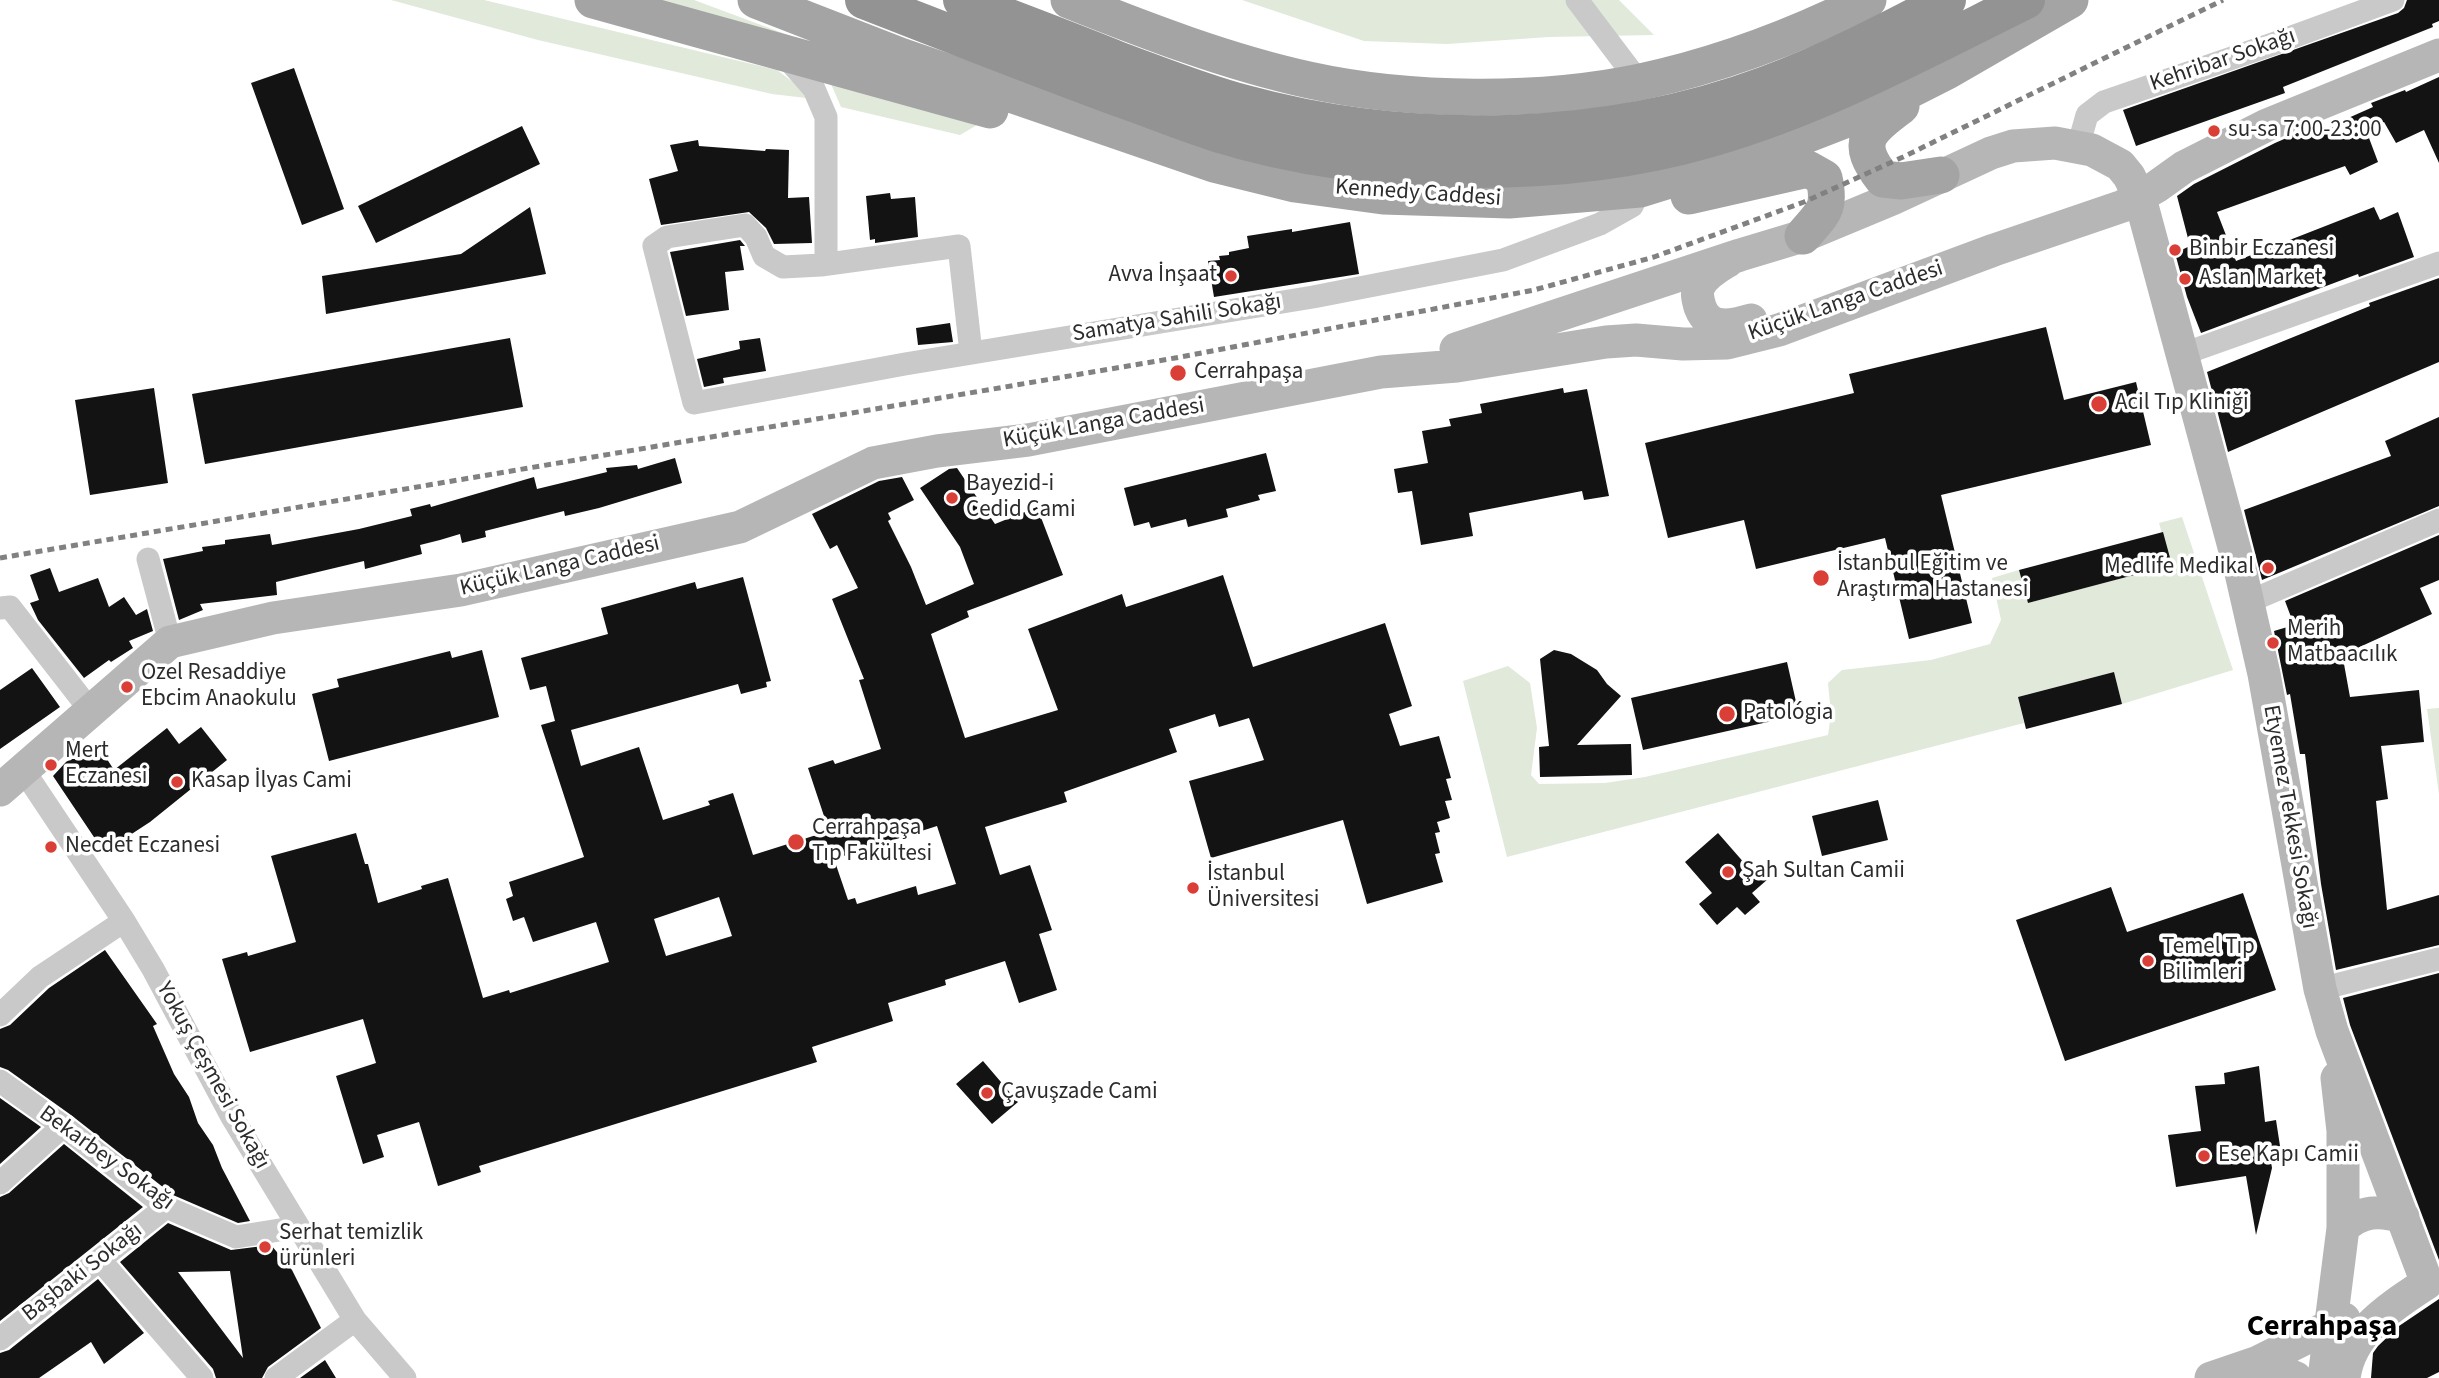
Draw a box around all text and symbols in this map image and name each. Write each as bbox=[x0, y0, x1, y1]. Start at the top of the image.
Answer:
street label: Kehribar Sokağı bbox=[2147, 23, 2299, 99]
place label: su-sa 7:00-23:00 bbox=[2228, 117, 2382, 145]
marker: su-sa 7:00-23:00 bbox=[2206, 123, 2222, 139]
street label: Kennedy Caddesi bbox=[1334, 174, 1502, 214]
place label: Binbir Eczanesi bbox=[2189, 236, 2334, 264]
marker: Binbir Eczanesi bbox=[2167, 242, 2183, 258]
street label: Küçük Langa Caddesi bbox=[1745, 256, 1947, 348]
place label: Avva İnşaat bbox=[1109, 262, 1217, 290]
place label: Aslan Market bbox=[2199, 265, 2322, 293]
marker: Avva İnşaat bbox=[1223, 268, 1239, 284]
marker: Aslan Market bbox=[2177, 271, 2193, 287]
street label: Samatya Sahili Sokağı bbox=[1070, 289, 1284, 349]
place label: Cerrahpaşa bbox=[1194, 359, 1303, 387]
marker: Cerrahpaşa bbox=[1168, 363, 1188, 383]
place label: Acil Tıp Kliniği bbox=[2115, 390, 2249, 418]
street label: Küçük Langa Caddesi bbox=[1001, 393, 1207, 455]
marker: Acil Tıp Kliniği bbox=[2089, 394, 2109, 414]
place label: Bayezid-i Cedid Cami bbox=[966, 471, 1076, 525]
marker: Bayezid-i Cedid Cami bbox=[944, 490, 960, 506]
street label: Küçük Langa Caddesi bbox=[457, 531, 663, 603]
place label: İstanbul Eğitim ve Araştırma Hastanesi bbox=[1837, 551, 2028, 605]
place label: Medlife Medikal bbox=[2104, 554, 2254, 582]
marker: Medlife Medikal bbox=[2260, 560, 2276, 576]
marker: İstanbul Eğitim ve Araştırma Hastanesi bbox=[1811, 568, 1831, 588]
place label: Merih Matbaacılık bbox=[2287, 616, 2397, 670]
marker: Merih Matbaacılık bbox=[2265, 635, 2281, 651]
place label: Ozel Resaddiye Ebcim Anaokulu bbox=[141, 660, 297, 714]
marker: Ozel Resaddiye Ebcim Anaokulu bbox=[119, 679, 135, 695]
place label: Patológia bbox=[1743, 700, 1833, 728]
street label: Etyemez Tekkesi Sokağı bbox=[2256, 703, 2322, 931]
marker: Patológia bbox=[1717, 704, 1737, 724]
place label: Mert Eczanesi bbox=[65, 738, 148, 792]
marker: Mert Eczanesi bbox=[43, 757, 59, 773]
place label: Kasap İlyas Cami bbox=[191, 768, 352, 796]
marker: Kasap İlyas Cami bbox=[169, 774, 185, 790]
place label: Cerrahpaşa Tıp Fakültesi bbox=[812, 815, 932, 869]
marker: Cerrahpaşa Tıp Fakültesi bbox=[786, 832, 806, 852]
place label: Necdet Eczanesi bbox=[65, 833, 220, 861]
marker: Necdet Eczanesi bbox=[43, 839, 59, 855]
place label: Şah Sultan Camii bbox=[1742, 858, 1905, 886]
place label: İstanbul Üniversitesi bbox=[1207, 861, 1319, 915]
marker: Şah Sultan Camii bbox=[1720, 864, 1736, 880]
marker: İstanbul Üniversitesi bbox=[1185, 880, 1201, 896]
place label: Temel Tıp Bilimleri bbox=[2162, 934, 2255, 988]
marker: Temel Tıp Bilimleri bbox=[2140, 953, 2156, 969]
street label: Yokuş Çeşmesi Sokağı bbox=[149, 978, 275, 1174]
place label: Çavuşzade Cami bbox=[1001, 1079, 1158, 1107]
marker: Çavuşzade Cami bbox=[979, 1085, 995, 1101]
street label: Bekarbey Sokağı bbox=[33, 1101, 179, 1217]
place label: Ese Kapı Camii bbox=[2218, 1142, 2359, 1170]
marker: Ese Kapı Camii bbox=[2196, 1148, 2212, 1164]
street label: Başbaki Sokağı bbox=[17, 1217, 149, 1329]
place label: Serhat temizlik ürünleri bbox=[279, 1220, 423, 1274]
marker: Serhat temizlik ürünleri bbox=[257, 1239, 273, 1255]
district label: Cerrahpaşa bbox=[2247, 1310, 2397, 1346]

